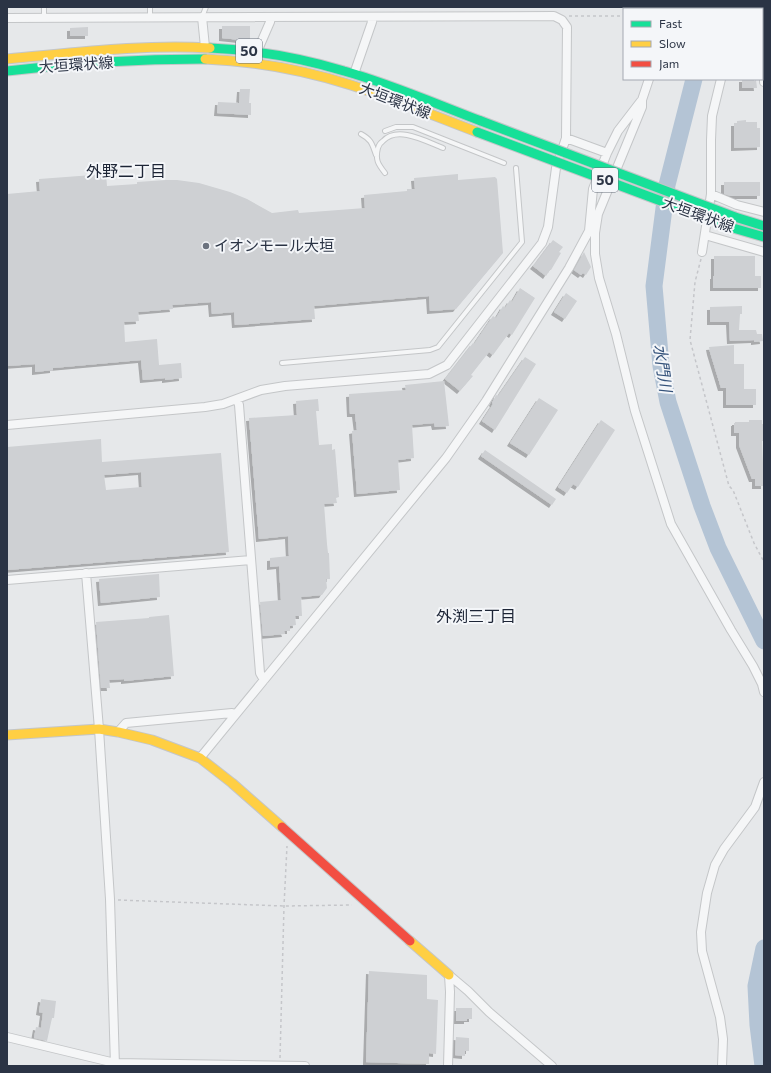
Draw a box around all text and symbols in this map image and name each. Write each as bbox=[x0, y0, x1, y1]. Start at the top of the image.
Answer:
legend bbox=[623, 8, 763, 80]
text: Fast bbox=[659, 16, 682, 30]
text: Slow bbox=[659, 36, 686, 50]
road number: 50 bbox=[236, 39, 262, 63]
street label: 大垣環状線 bbox=[38, 52, 114, 76]
text: Jam bbox=[659, 56, 679, 71]
street label: 大垣環状線 bbox=[357, 78, 434, 122]
district label: 外野二丁目 bbox=[86, 161, 166, 180]
road number: 50 bbox=[592, 168, 618, 192]
street label: 大垣環状線 bbox=[660, 193, 737, 235]
place label: イオンモール大垣 bbox=[214, 236, 334, 254]
marker: イオンモール大垣 bbox=[201, 241, 211, 251]
water label: 水門川 bbox=[651, 343, 677, 395]
district label: 外渕三丁目 bbox=[436, 606, 516, 625]

